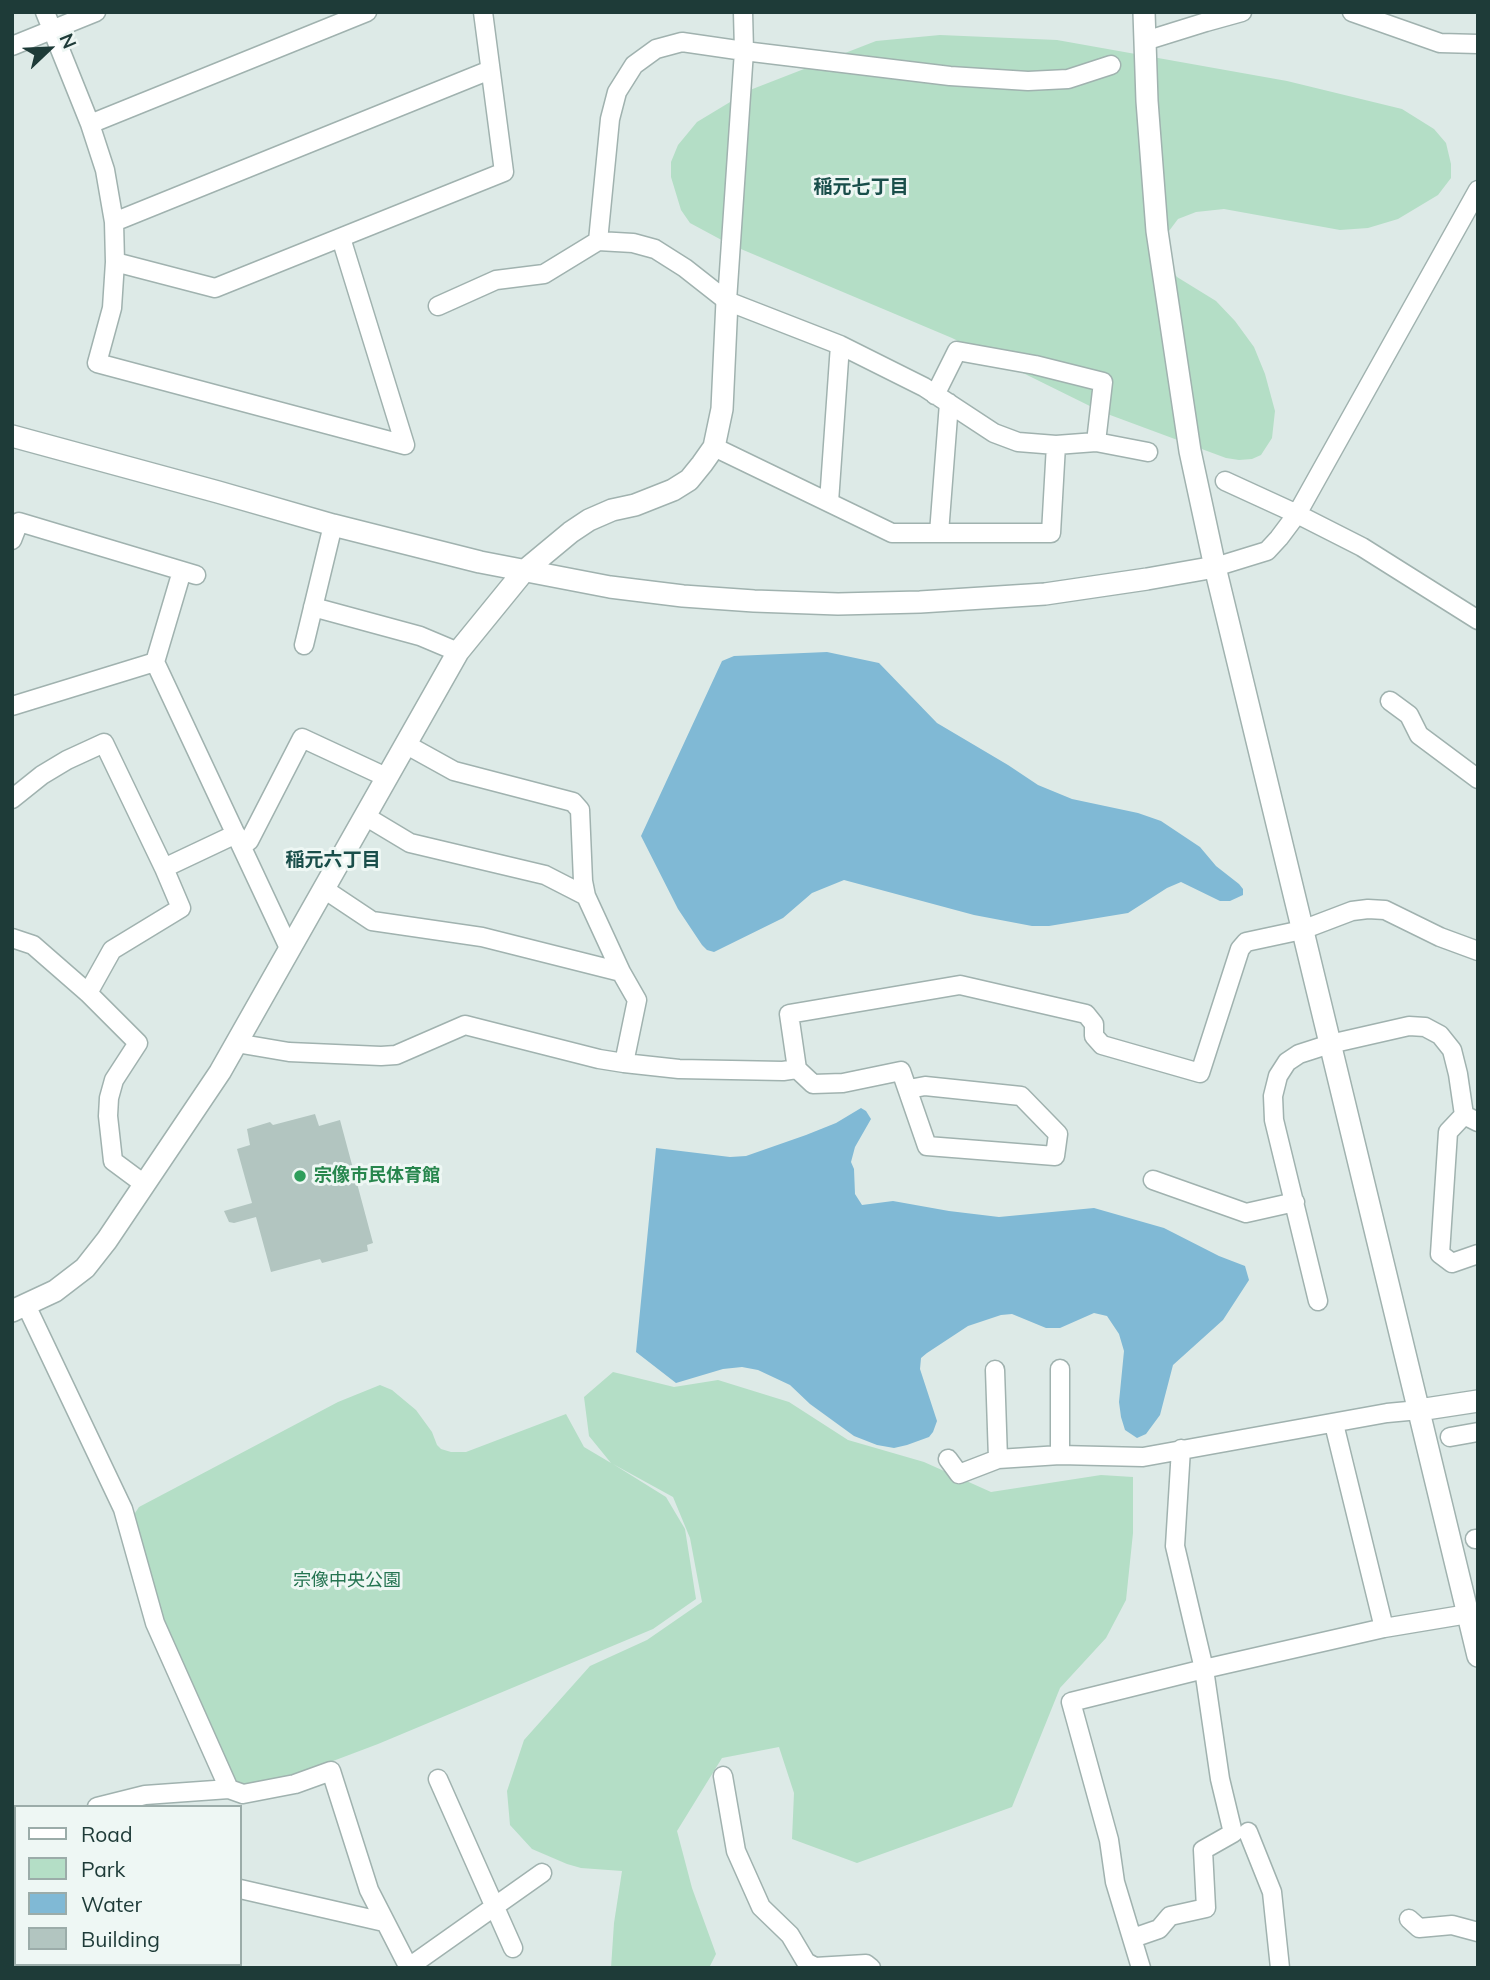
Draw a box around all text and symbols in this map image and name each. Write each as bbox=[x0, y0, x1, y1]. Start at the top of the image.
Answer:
north arrow bbox=[14, 14, 84, 84]
text: N bbox=[54, 29, 82, 52]
district label: 稲元七丁目 bbox=[814, 176, 908, 198]
district label: 稲元六丁目 bbox=[286, 849, 380, 871]
place label: 宗像市民体育館 bbox=[314, 1165, 440, 1187]
marker: 宗像市民体育館 bbox=[292, 1168, 308, 1184]
park label: 宗像中央公園 bbox=[293, 1570, 401, 1592]
legend bbox=[14, 1805, 242, 1966]
text: Road bbox=[81, 1821, 132, 1847]
text: Park bbox=[81, 1856, 125, 1882]
text: Water bbox=[81, 1891, 142, 1917]
text: Building bbox=[81, 1926, 160, 1952]

